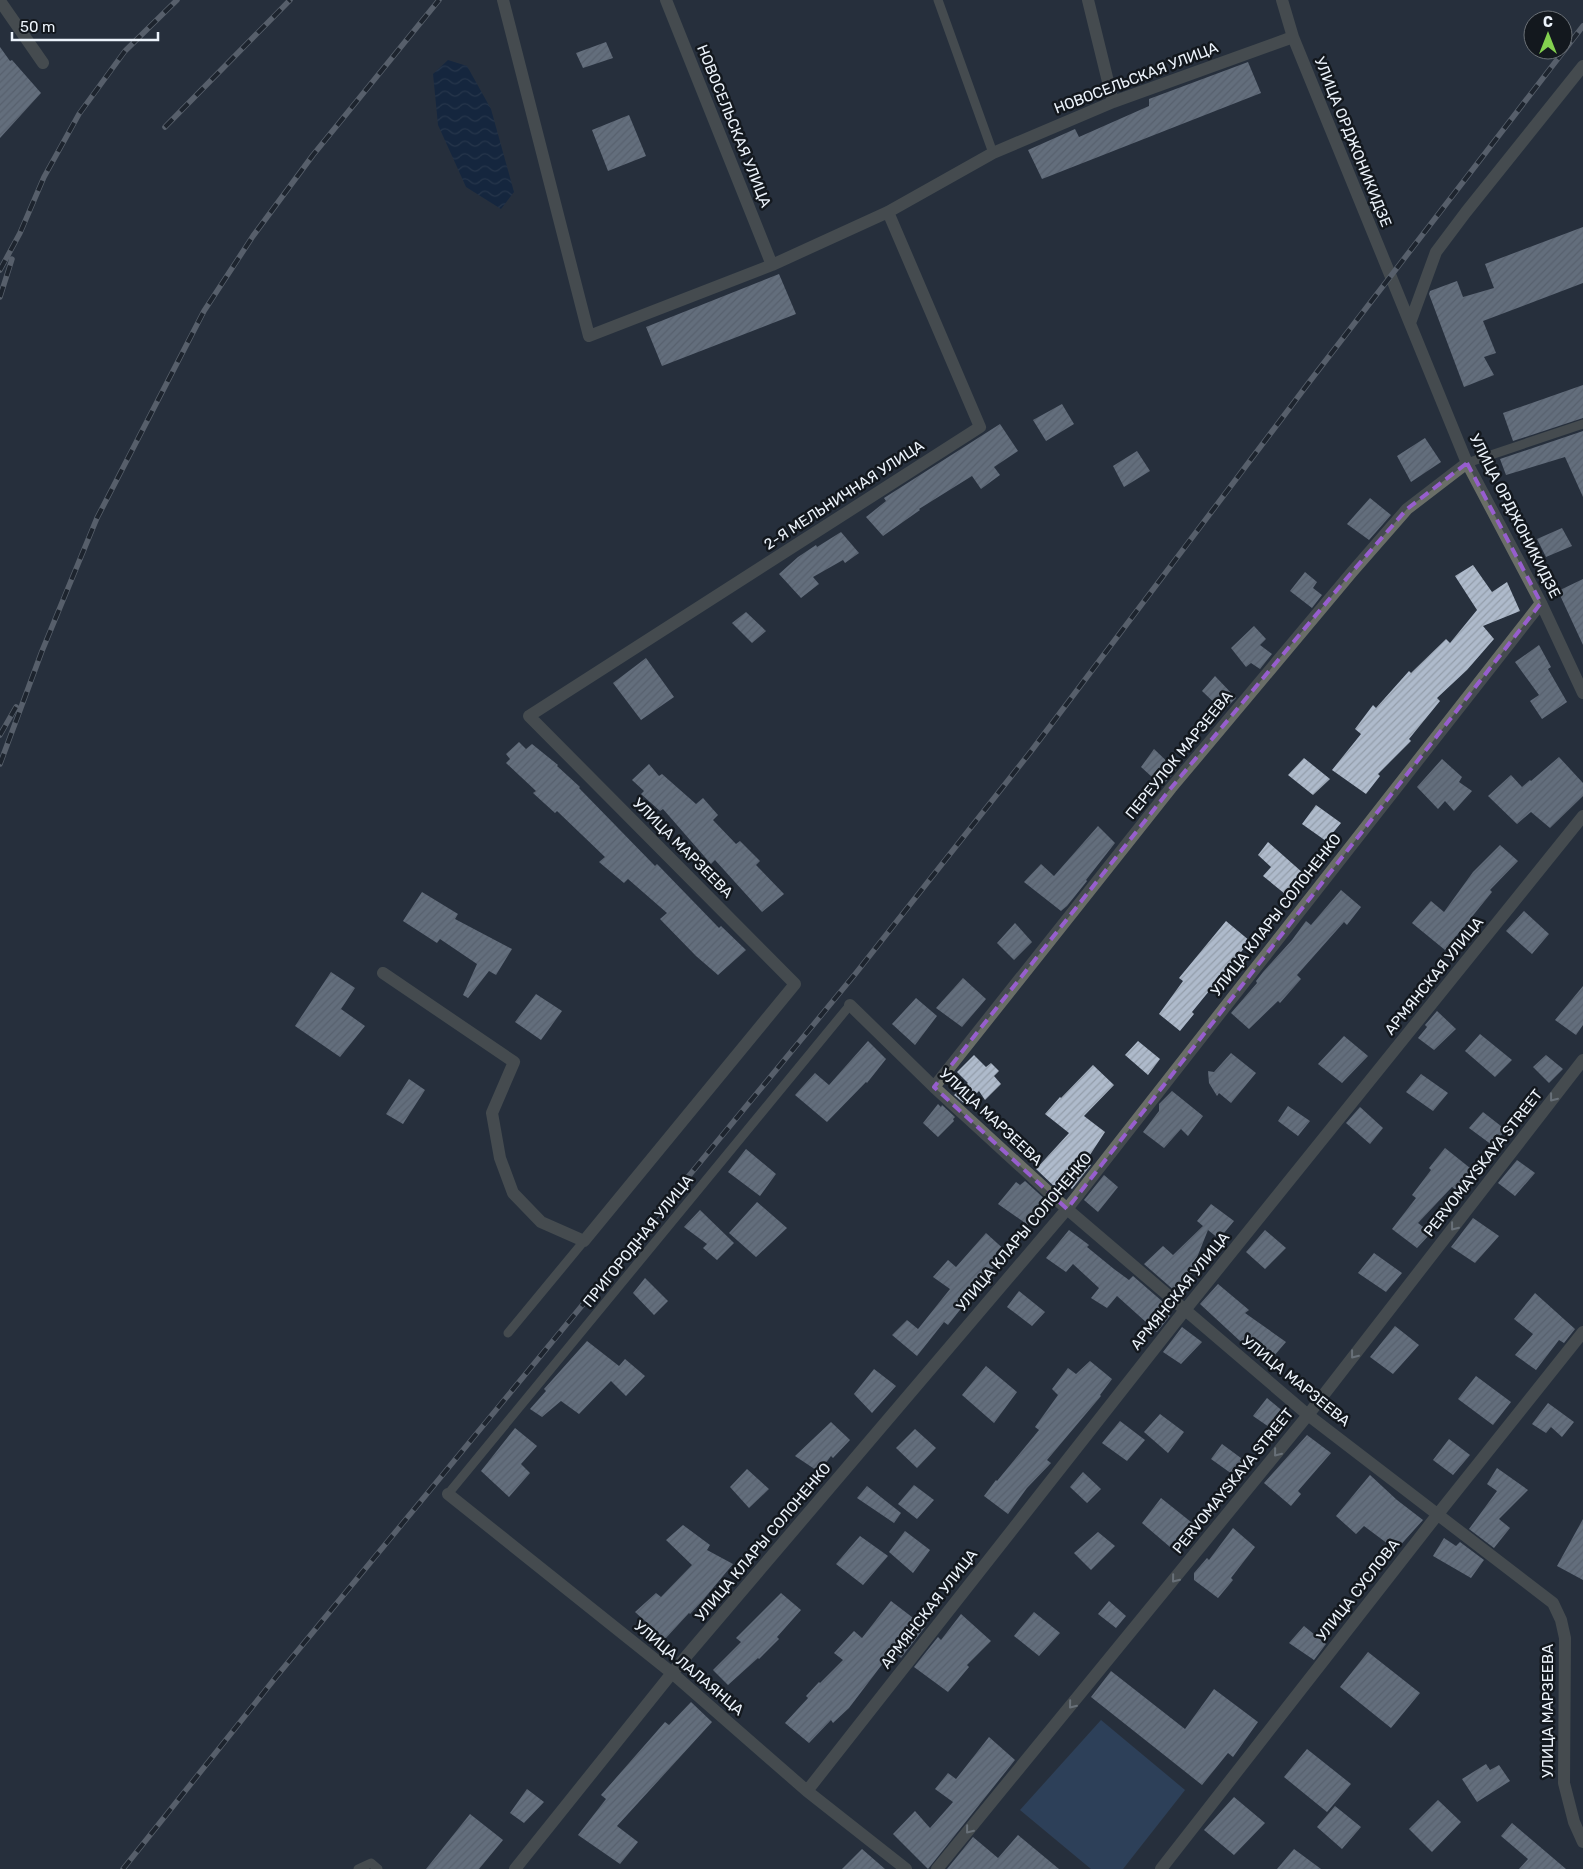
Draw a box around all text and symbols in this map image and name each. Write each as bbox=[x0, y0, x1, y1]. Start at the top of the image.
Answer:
scale bar bbox=[12, 10, 159, 42]
north arrow bbox=[1523, 10, 1573, 60]
text: С bbox=[1543, 14, 1553, 31]
text: 50 m bbox=[20, 18, 55, 36]
street label: НОВОСЕЛЬСКАЯ УЛИЦА bbox=[1052, 38, 1220, 118]
street label: НОВОСЕЛЬСКАЯ УЛИЦА bbox=[693, 42, 775, 210]
street label: УЛИЦА ОРДЖОНИКИДЗЕ bbox=[1311, 54, 1395, 230]
street label: УЛИЦА ОРДЖОНИКИДЗЕ bbox=[1466, 431, 1564, 601]
street label: 2-Я МЕЛЬНИЧНАЯ УЛИЦА bbox=[761, 437, 927, 553]
street label: ПЕРЕУЛОК МАРЗЕЕВА bbox=[1122, 687, 1236, 823]
street label: УЛИЦА МАРЗЕЕВА bbox=[629, 794, 737, 902]
street label: УЛИЦА КЛАРЫ СОЛОНЕНКО bbox=[1207, 830, 1345, 1000]
street label: АРМЯНСКАЯ УЛИЦА bbox=[1381, 913, 1487, 1039]
street label: УЛИЦА МАРЗЕЕВА bbox=[936, 1065, 1046, 1169]
street label: PERVOMAYSKAYA STREET bbox=[1420, 1085, 1546, 1240]
one-way arrow bbox=[1551, 1092, 1559, 1101]
street label: УЛИЦА КЛАРЫ СОЛОНЕНКО bbox=[952, 1149, 1096, 1315]
street label: ПРИГОРОДНАЯ УЛИЦА bbox=[579, 1171, 697, 1311]
one-way arrow bbox=[1451, 1221, 1459, 1230]
street label: АРМЯНСКАЯ УЛИЦА bbox=[1127, 1228, 1233, 1354]
street label: УЛИЦА МАРЗЕЕВА bbox=[1238, 1332, 1354, 1430]
one-way arrow bbox=[1352, 1349, 1360, 1358]
street label: PERVOMAYSKAYA STREET bbox=[1169, 1404, 1297, 1557]
one-way arrow bbox=[1275, 1447, 1283, 1456]
street label: УЛИЦА КЛАРЫ СОЛОНЕНКО bbox=[691, 1459, 835, 1625]
street label: УЛИЦА СУСЛОВА bbox=[1313, 1535, 1403, 1645]
street label: АРМЯНСКАЯ УЛИЦА bbox=[877, 1546, 981, 1672]
one-way arrow bbox=[1171, 1573, 1180, 1582]
street label: УЛИЦА ЛАЛАЯНЦА bbox=[630, 1617, 748, 1719]
street label: УЛИЦА МАРЗЕЕВА bbox=[1539, 1644, 1557, 1778]
one-way arrow bbox=[1068, 1699, 1077, 1708]
one-way arrow bbox=[965, 1825, 974, 1834]

